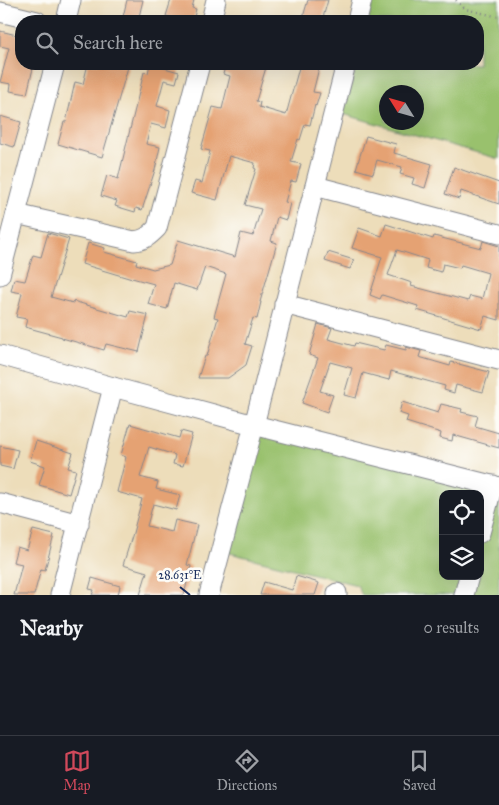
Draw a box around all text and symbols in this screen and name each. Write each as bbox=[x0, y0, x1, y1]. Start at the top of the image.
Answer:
search box bbox=[15, 15, 484, 70]
icon: search bbox=[33, 29, 61, 57]
text: Search here bbox=[73, 31, 163, 54]
north arrow bbox=[379, 85, 424, 130]
map controls bbox=[439, 490, 484, 580]
button: locate bbox=[439, 490, 484, 535]
button: layers bbox=[439, 535, 484, 580]
text: 28.631°E bbox=[158, 568, 202, 582]
text: Nearby bbox=[20, 615, 83, 641]
text: 0 results bbox=[424, 618, 479, 637]
tab: Map bbox=[63, 747, 91, 794]
tab: Directions bbox=[217, 747, 277, 794]
tab: Saved bbox=[403, 747, 436, 794]

